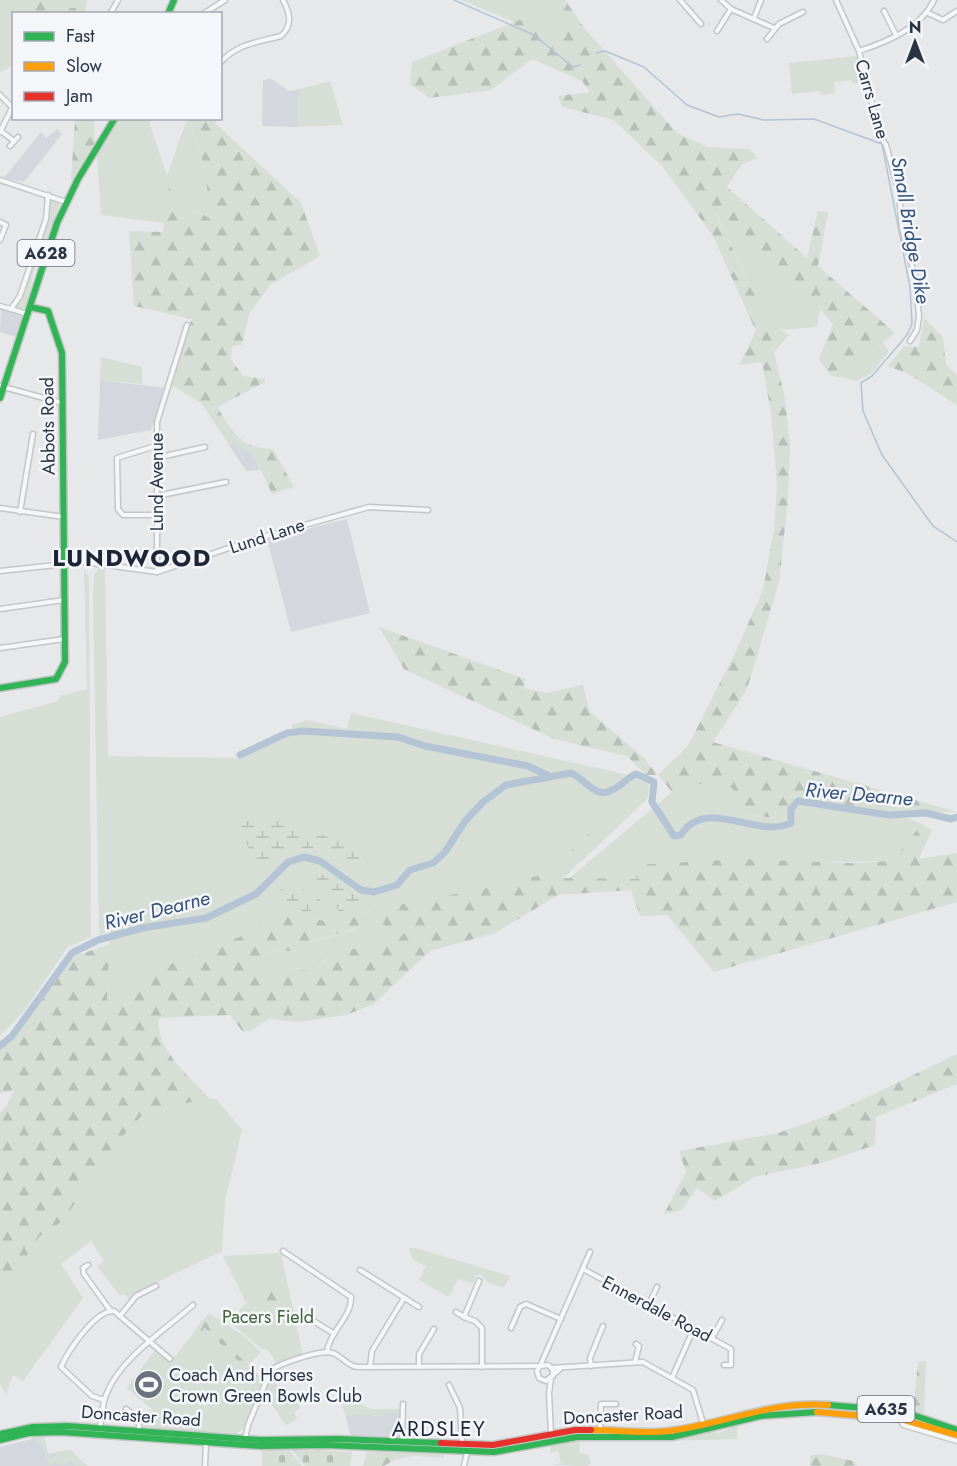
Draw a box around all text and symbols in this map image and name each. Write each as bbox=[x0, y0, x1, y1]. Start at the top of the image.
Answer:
legend bbox=[12, 12, 222, 120]
north arrow bbox=[885, 12, 945, 72]
text: N bbox=[909, 16, 921, 39]
text: Fast bbox=[66, 23, 95, 49]
text: Slow bbox=[66, 53, 103, 79]
street label: Carrs Lane bbox=[848, 56, 896, 142]
text: Jam bbox=[64, 83, 93, 109]
water label: Small Bridge Dike bbox=[883, 154, 938, 306]
road number: A628 bbox=[18, 240, 74, 266]
street label: Abbots Road bbox=[34, 377, 62, 475]
street label: Lund Avenue bbox=[144, 433, 170, 531]
street label: Lund Lane bbox=[226, 512, 308, 560]
district label: LUNDWOOD bbox=[52, 540, 212, 575]
water label: River Dearne bbox=[804, 775, 914, 814]
water label: River Dearne bbox=[101, 883, 213, 938]
street label: Ennerdale Road bbox=[598, 1269, 716, 1349]
park label: Pacers Field bbox=[222, 1304, 314, 1330]
place label: Coach And Horses Crown Green Bowls Club bbox=[169, 1362, 362, 1409]
sports icon: Coach And Horses Crown Green Bowls Club bbox=[132, 1369, 164, 1401]
road number: A635 bbox=[858, 1396, 914, 1422]
street label: Doncaster Road bbox=[80, 1399, 202, 1433]
street label: Doncaster Road bbox=[562, 1399, 684, 1431]
district label: ARDSLEY bbox=[392, 1414, 486, 1444]

